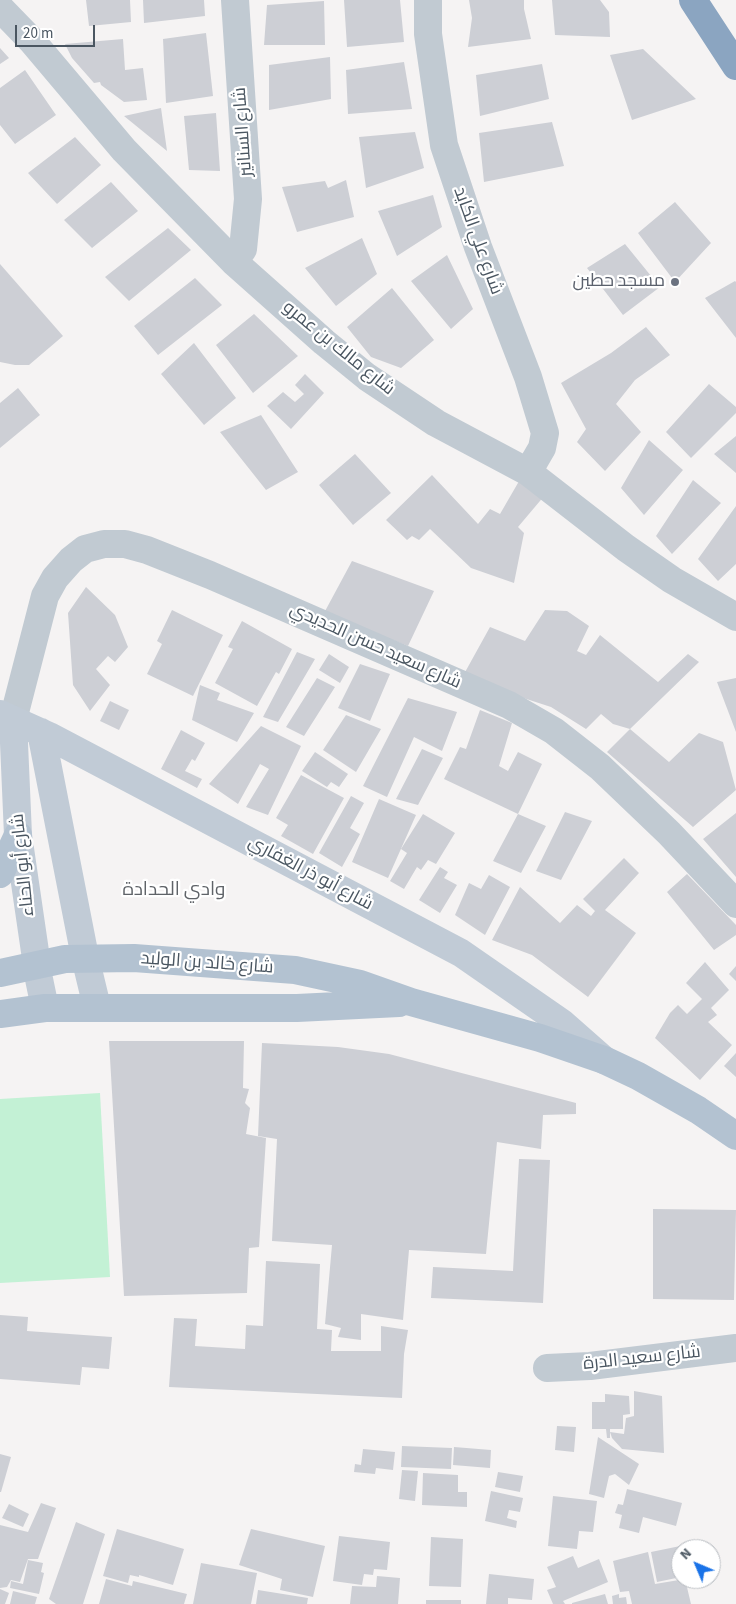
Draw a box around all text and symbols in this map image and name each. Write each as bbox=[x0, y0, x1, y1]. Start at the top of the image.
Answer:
scale bar bbox=[18, 15, 98, 47]
text: 20 m bbox=[23, 23, 53, 44]
street label: شارع السنانير bbox=[230, 86, 258, 178]
street label: شارع علي الكايد bbox=[448, 184, 506, 298]
place label: مسجد حطين bbox=[573, 271, 665, 293]
marker: مسجد حطين bbox=[669, 276, 681, 288]
street label: شارع مالك بن عمرو bbox=[278, 297, 398, 401]
street label: شارع سعيد حسن الحديدي bbox=[286, 599, 464, 695]
street label: شارع أبو الحناء bbox=[8, 813, 40, 917]
street label: شارع أبو ذر الغفاري bbox=[244, 832, 376, 916]
district label: وادي الحدادة bbox=[123, 880, 225, 902]
street label: شارع خالد بن الوليد bbox=[140, 949, 274, 979]
street label: شارع سعيد الدرة bbox=[582, 1342, 702, 1376]
north arrow bbox=[671, 1539, 721, 1589]
text: N bbox=[676, 1544, 696, 1564]

